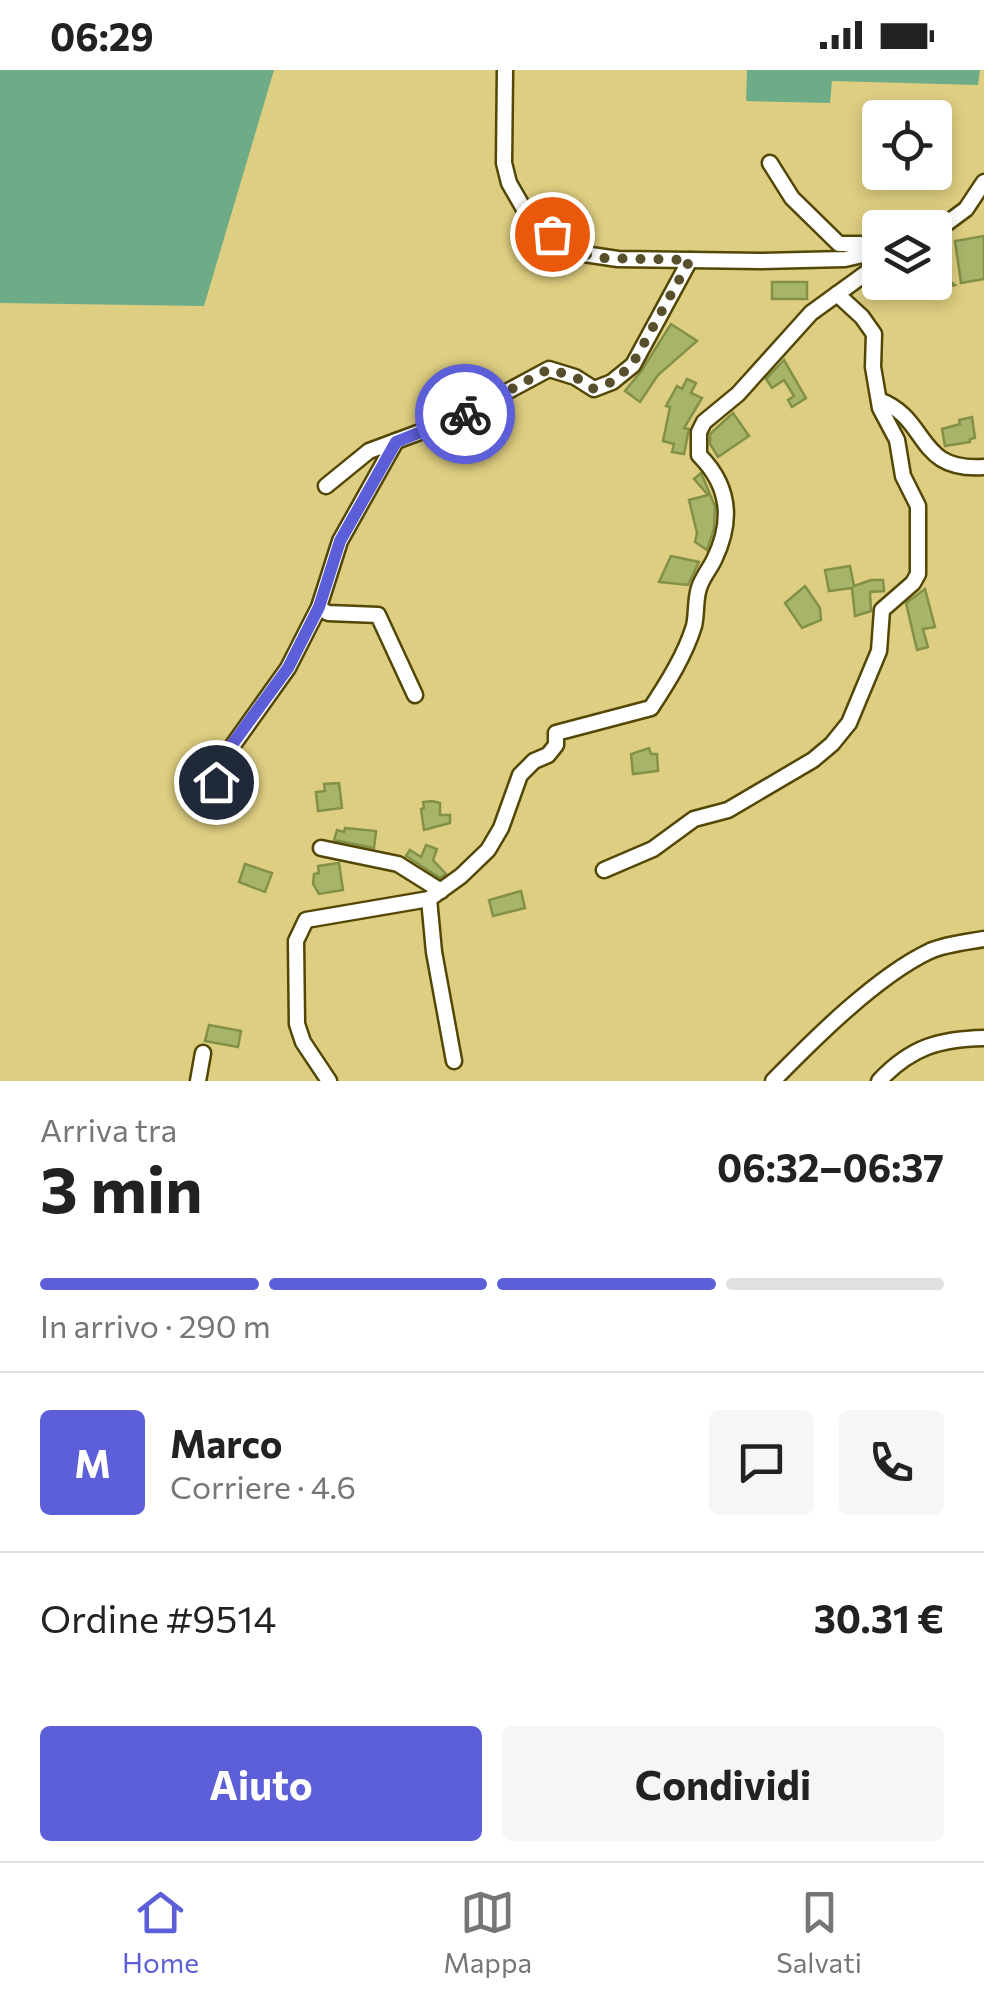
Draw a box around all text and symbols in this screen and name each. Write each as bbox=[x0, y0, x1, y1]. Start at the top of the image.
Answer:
text: 06:29 bbox=[50, 12, 154, 59]
map controls bbox=[862, 100, 952, 300]
button: locate bbox=[862, 100, 952, 190]
pin bbox=[510, 192, 595, 277]
icon: bag bbox=[525, 207, 580, 262]
button: layers bbox=[862, 210, 952, 300]
courier bbox=[415, 364, 515, 464]
icon: bike bbox=[438, 387, 493, 442]
pin bbox=[174, 740, 259, 825]
icon: home bbox=[189, 755, 244, 810]
text: Arriva tra bbox=[40, 1109, 177, 1149]
text: 06:32–06:37 bbox=[717, 1143, 944, 1190]
text: 3 min bbox=[40, 1147, 203, 1226]
text: In arrivo · 290 m bbox=[40, 1305, 271, 1345]
button: chat bbox=[709, 1410, 814, 1515]
button: phone bbox=[839, 1410, 944, 1515]
text: Marco bbox=[170, 1419, 283, 1466]
text: M bbox=[74, 1439, 111, 1486]
text: Corriere · 4.6 bbox=[170, 1466, 356, 1506]
text: Ordine #9514 bbox=[40, 1594, 276, 1641]
text: 30.31 € bbox=[814, 1594, 944, 1641]
button: Aiuto bbox=[40, 1726, 482, 1841]
button: Condividi bbox=[502, 1726, 944, 1841]
tab: Home bbox=[122, 1885, 199, 1979]
tab: Mappa bbox=[443, 1885, 532, 1979]
tab: Salvati bbox=[776, 1885, 862, 1979]

